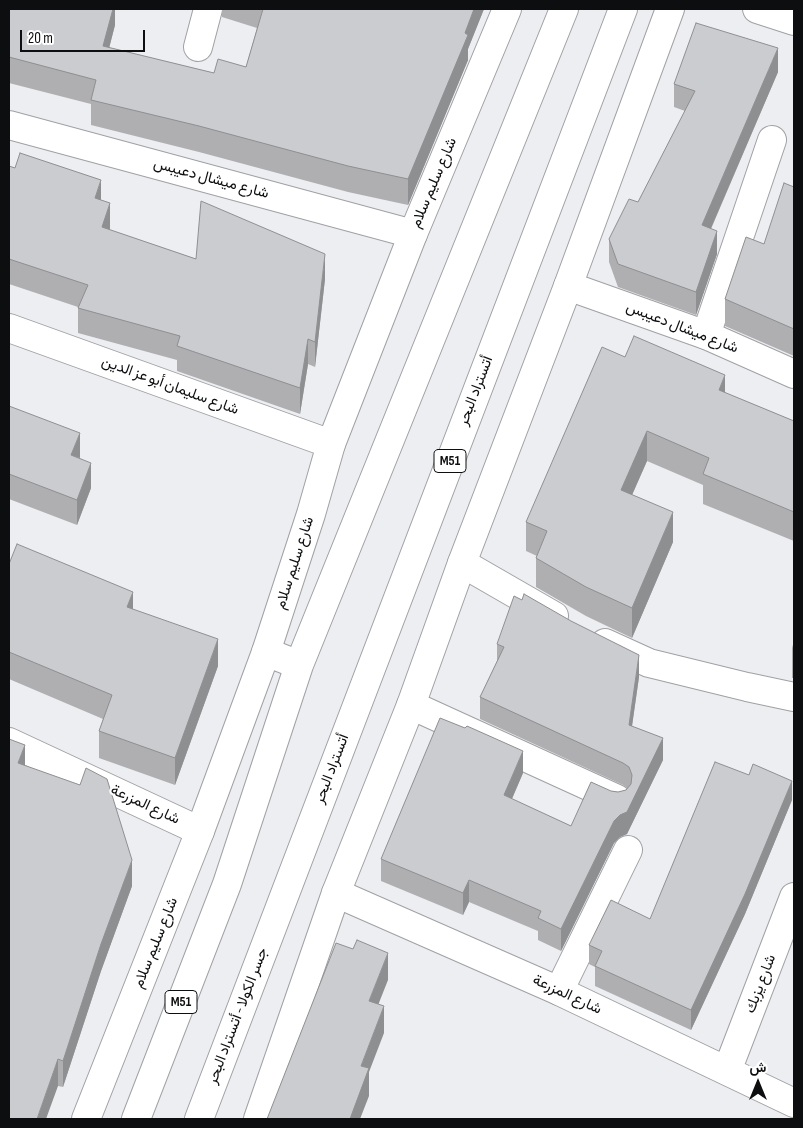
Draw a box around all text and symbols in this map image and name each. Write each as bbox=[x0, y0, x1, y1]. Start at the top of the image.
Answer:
scale bar bbox=[22, 20, 148, 52]
text: 20 m bbox=[28, 29, 53, 48]
street label: شارع سليم سلام bbox=[407, 135, 461, 231]
street label: شارع ميشال دعيبس bbox=[151, 155, 271, 203]
street label: شارع ميشال دعيبس bbox=[623, 298, 741, 358]
street label: شارع سليمان أبو عز الدين bbox=[99, 353, 241, 419]
street label: أتستراد البحر bbox=[455, 354, 497, 428]
road number: M51 bbox=[434, 450, 466, 472]
street label: شارع سليم سلام bbox=[272, 514, 318, 612]
street label: أتستراد البحر bbox=[311, 732, 353, 806]
street label: شارع المزرعة bbox=[108, 781, 182, 829]
street label: شارع سليم سلام bbox=[130, 895, 182, 991]
street label: جسر الكولا - أتستراد البحر bbox=[204, 945, 272, 1087]
street label: شارع يزبك bbox=[742, 952, 780, 1016]
street label: شارع المزرعة bbox=[530, 971, 604, 1019]
road number: M51 bbox=[165, 990, 197, 1014]
north arrow bbox=[733, 1058, 783, 1108]
text: ش bbox=[750, 1059, 766, 1076]

